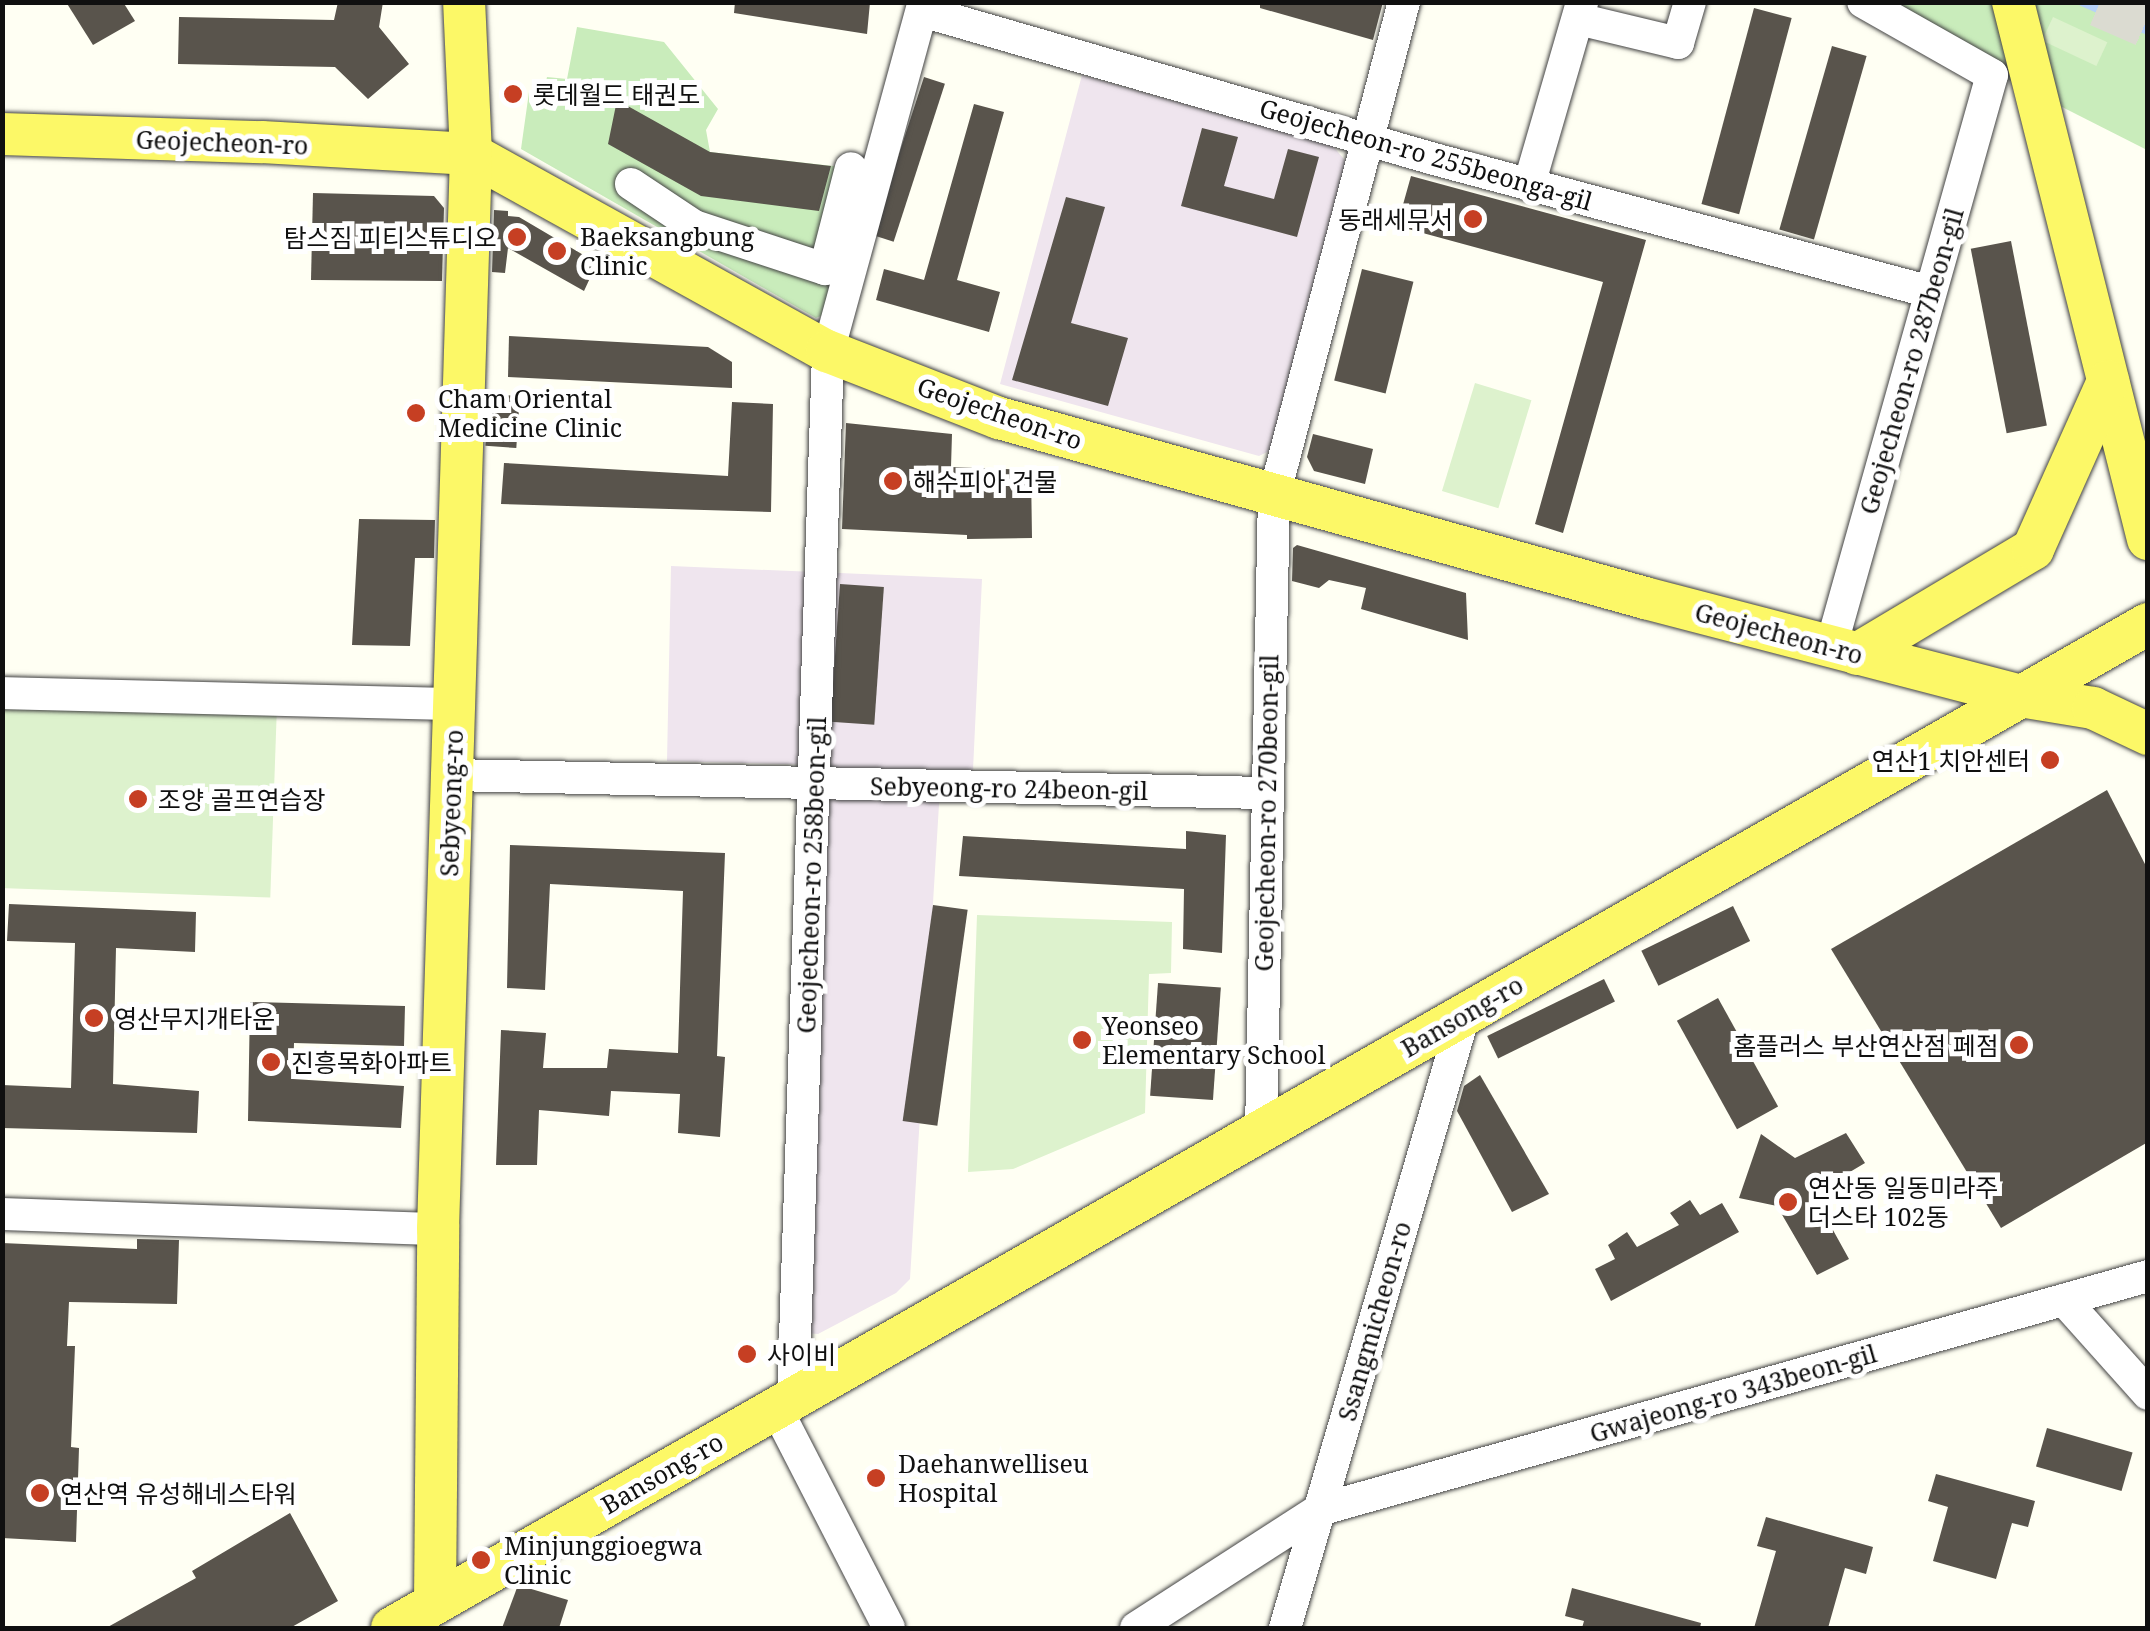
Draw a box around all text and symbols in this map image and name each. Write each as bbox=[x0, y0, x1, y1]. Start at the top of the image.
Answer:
place label: 롯데월드 태권도 bbox=[533, 79, 700, 109]
marker: 롯데월드 태권도 bbox=[502, 83, 524, 105]
street label: Geojecheon-ro 255beonga-gil bbox=[1256, 92, 1596, 216]
street label: Geojecheon-ro bbox=[135, 124, 309, 160]
place label: 동래세무서 bbox=[1338, 204, 1453, 234]
street label: Geojecheon-ro 287beon-gil bbox=[1853, 204, 1969, 518]
marker: 동래세무서 bbox=[1462, 208, 1484, 230]
place label: 탐스짐 피티스튜디오 bbox=[284, 222, 497, 252]
place label: Baeksangbung Clinic bbox=[580, 222, 754, 281]
marker: 탐스짐 피티스튜디오 bbox=[506, 226, 528, 248]
marker: Baeksangbung Clinic bbox=[544, 238, 570, 264]
street label: Geojecheon-ro bbox=[914, 371, 1086, 455]
place label: Cham Oriental Medicine Clinic bbox=[438, 384, 622, 443]
marker: Cham Oriental Medicine Clinic bbox=[403, 400, 429, 426]
place label: 해수피아 건물 bbox=[913, 466, 1057, 496]
marker: 해수피아 건물 bbox=[882, 470, 904, 492]
street label: Geojecheon-ro bbox=[1692, 596, 1866, 670]
street label: Geojecheon-ro 270beon-gil bbox=[1248, 654, 1284, 972]
street label: Geojecheon-ro 258beon-gil bbox=[790, 716, 832, 1034]
street label: Sebyeong-ro bbox=[433, 729, 469, 877]
place label: 연산1 치안센터 bbox=[1872, 745, 2030, 775]
marker: 연산1 치안센터 bbox=[2039, 749, 2061, 771]
street label: Sebyeong-ro 24beon-gil bbox=[870, 771, 1148, 805]
place label: 조양 골프연습장 bbox=[158, 784, 325, 814]
marker: 조양 골프연습장 bbox=[127, 788, 149, 810]
street label: Bansong-ro bbox=[1396, 969, 1528, 1063]
place label: 영산무지개타운 bbox=[114, 1003, 275, 1033]
marker: 영산무지개타운 bbox=[83, 1007, 105, 1029]
place label: Yeonseo Elementary School bbox=[1102, 1011, 1325, 1070]
marker: Yeonseo Elementary School bbox=[1071, 1029, 1093, 1051]
place label: 홈플러스 부산연산점 페점 bbox=[1733, 1030, 1999, 1060]
marker: 홈플러스 부산연산점 페점 bbox=[2008, 1034, 2030, 1056]
place label: 진흥목화아파트 bbox=[291, 1047, 452, 1077]
marker: 진흥목화아파트 bbox=[260, 1051, 282, 1073]
place label: 연산동 일동미라주 더스타 102동 bbox=[1808, 1173, 1998, 1232]
marker: 연산동 일동미라주 더스타 102동 bbox=[1777, 1191, 1799, 1213]
street label: Ssangmicheon-ro bbox=[1331, 1218, 1417, 1424]
street label: Gwajeong-ro 343beon-gil bbox=[1586, 1338, 1880, 1448]
place label: 사이비 bbox=[767, 1339, 836, 1369]
marker: 사이비 bbox=[736, 1343, 758, 1365]
street label: Bansong-ro bbox=[596, 1426, 728, 1520]
place label: Daehanwelliseu Hospital bbox=[898, 1449, 1089, 1508]
marker: Daehanwelliseu Hospital bbox=[863, 1465, 889, 1491]
place label: 연산역 유성해네스타워 bbox=[60, 1478, 296, 1508]
marker: 연산역 유성해네스타워 bbox=[29, 1482, 51, 1504]
place label: Minjunggioegwa Clinic bbox=[504, 1531, 703, 1590]
marker: Minjunggioegwa Clinic bbox=[468, 1547, 494, 1573]

